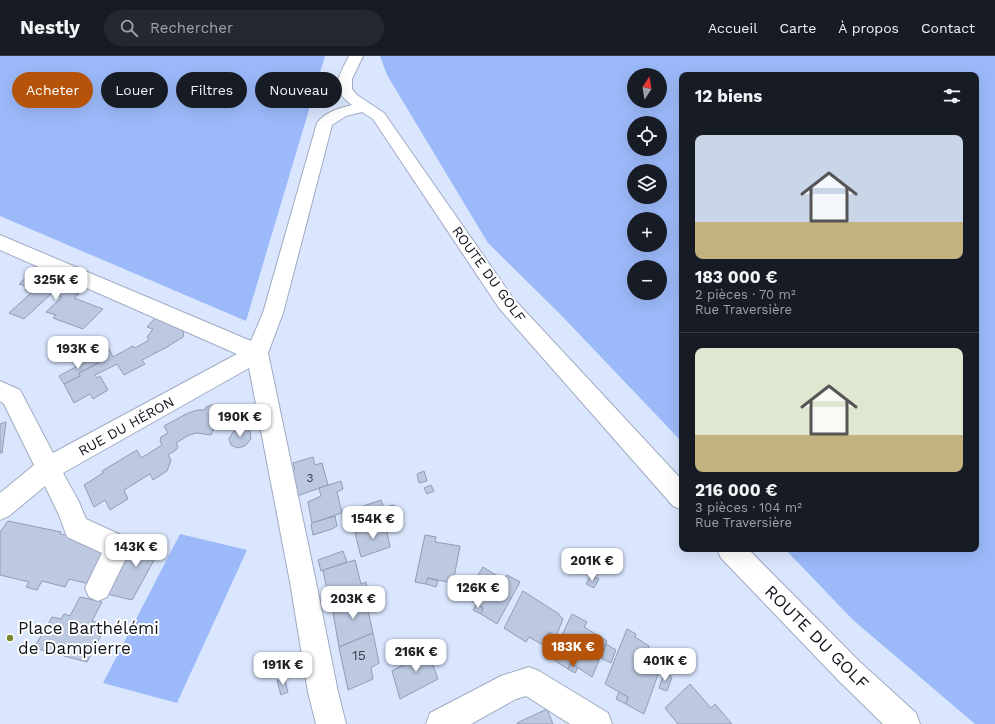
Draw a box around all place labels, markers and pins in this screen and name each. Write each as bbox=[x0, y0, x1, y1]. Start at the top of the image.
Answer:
pin: 325K € bbox=[23, 267, 89, 301]
pin: 193K € bbox=[45, 336, 111, 370]
pin: 190K € bbox=[207, 404, 273, 438]
pin: 154K € bbox=[340, 506, 406, 540]
pin: 143K € bbox=[103, 534, 169, 568]
pin: 201K € bbox=[559, 548, 625, 582]
pin: 126K € bbox=[445, 575, 511, 609]
pin: 203K € bbox=[320, 586, 386, 620]
place label: Place Barthélémi de Dampierre bbox=[18, 618, 159, 658]
marker: Place Barthélémi de Dampierre bbox=[5, 633, 15, 643]
pin: 183K € bbox=[540, 634, 606, 668]
pin: 216K € bbox=[383, 639, 449, 673]
pin: 401K € bbox=[632, 648, 698, 682]
pin: 191K € bbox=[250, 652, 316, 686]

